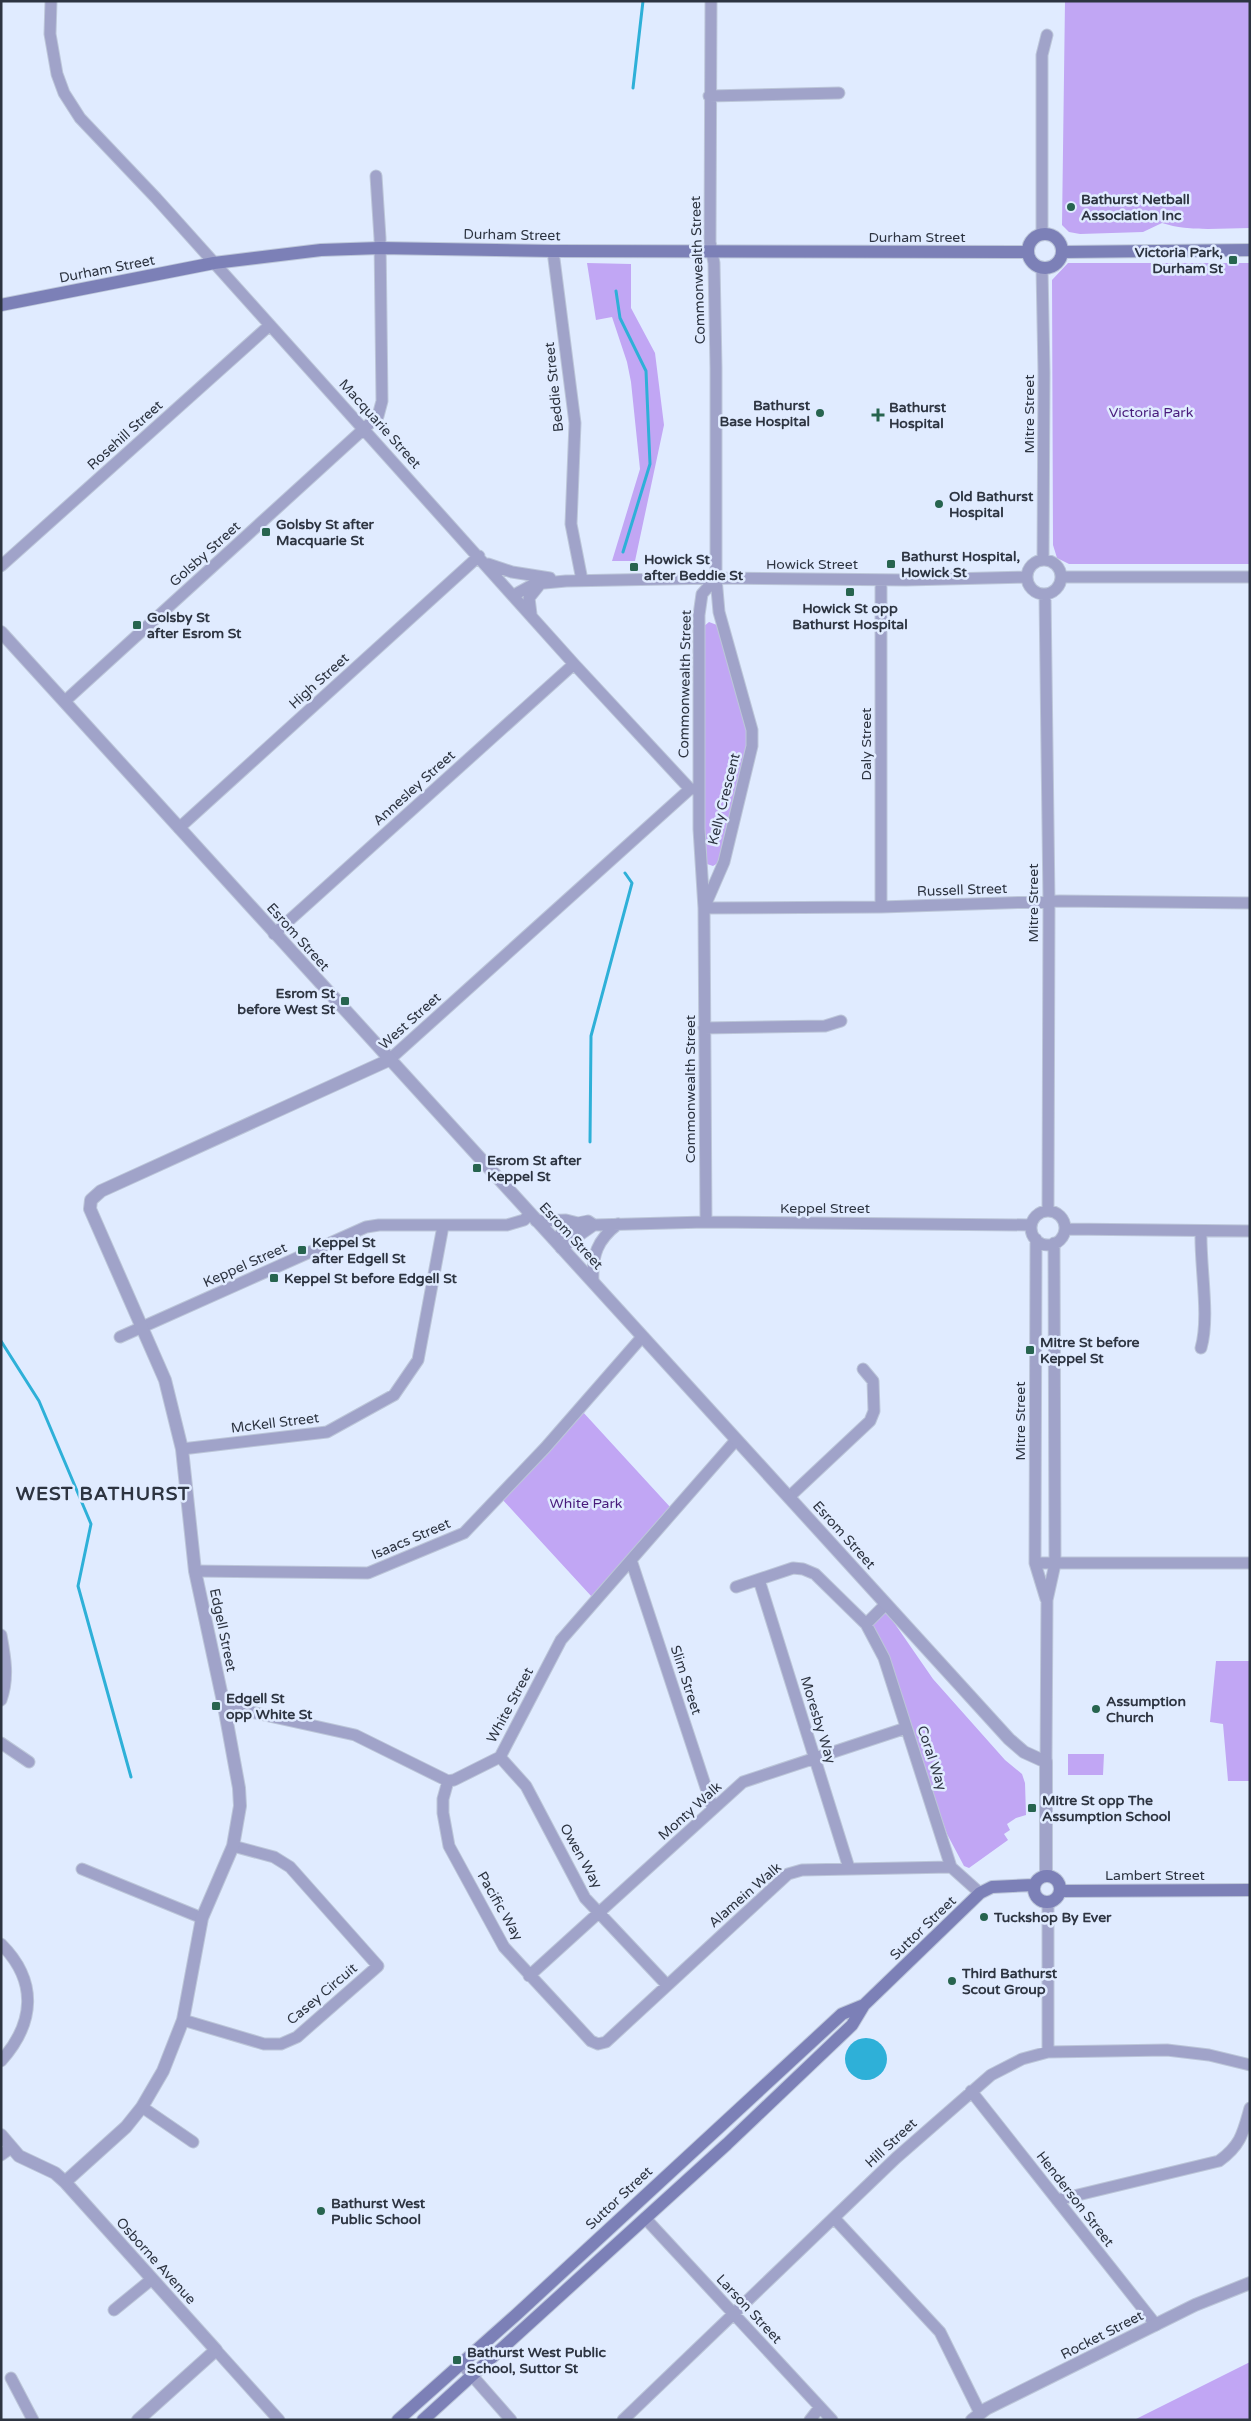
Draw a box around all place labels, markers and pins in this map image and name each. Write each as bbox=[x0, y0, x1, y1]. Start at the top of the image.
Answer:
place label: Bathurst Netball Association Inc bbox=[1081, 191, 1190, 224]
marker: Bathurst Netball Association Inc bbox=[1065, 201, 1077, 213]
place label: Victoria Park, Durham St bbox=[1135, 244, 1224, 277]
marker: Victoria Park, Durham St bbox=[1227, 254, 1239, 266]
place label: Bathurst Base Hospital bbox=[720, 397, 811, 430]
place label: Bathurst Hospital bbox=[889, 399, 947, 432]
marker: Bathurst Base Hospital bbox=[814, 407, 826, 419]
marker: Bathurst Hospital bbox=[871, 408, 885, 422]
place label: Old Bathurst Hospital bbox=[949, 488, 1034, 521]
marker: Old Bathurst Hospital bbox=[933, 498, 945, 510]
place label: Golsby St after Macquarie St bbox=[276, 516, 375, 549]
marker: Golsby St after Macquarie St bbox=[260, 526, 272, 538]
place label: Bathurst Hospital, Howick St bbox=[901, 548, 1020, 581]
place label: Howick St after Beddie St bbox=[644, 551, 744, 584]
marker: Bathurst Hospital, Howick St bbox=[885, 558, 897, 570]
marker: Howick St after Beddie St bbox=[628, 561, 640, 573]
marker: Howick St opp Bathurst Hospital bbox=[844, 586, 856, 598]
place label: Howick St opp Bathurst Hospital bbox=[792, 600, 908, 633]
place label: Golsby St after Esrom St bbox=[147, 609, 242, 642]
marker: Golsby St after Esrom St bbox=[131, 619, 143, 631]
place label: Esrom St before West St bbox=[237, 985, 336, 1018]
marker: Esrom St before West St bbox=[339, 995, 351, 1007]
place label: Esrom St after Keppel St bbox=[487, 1152, 582, 1185]
marker: Esrom St after Keppel St bbox=[471, 1162, 483, 1174]
place label: Keppel St after Edgell St bbox=[312, 1234, 406, 1267]
marker: Keppel St after Edgell St bbox=[296, 1244, 308, 1256]
place label: Keppel St before Edgell St bbox=[284, 1270, 458, 1287]
marker: Keppel St before Edgell St bbox=[268, 1272, 280, 1284]
place label: Mitre St before Keppel St bbox=[1040, 1334, 1140, 1367]
marker: Mitre St before Keppel St bbox=[1024, 1344, 1036, 1356]
place label: Edgell St opp White St bbox=[226, 1690, 313, 1723]
place label: Assumption Church bbox=[1106, 1693, 1186, 1726]
marker: Edgell St opp White St bbox=[210, 1700, 222, 1712]
marker: Assumption Church bbox=[1090, 1703, 1102, 1715]
place label: Mitre St opp The Assumption School bbox=[1042, 1792, 1171, 1825]
marker: Mitre St opp The Assumption School bbox=[1026, 1802, 1038, 1814]
place label: Tuckshop By Ever bbox=[993, 1909, 1112, 1926]
marker: Tuckshop By Ever bbox=[978, 1911, 990, 1923]
place label: Third Bathurst Scout Group bbox=[961, 1965, 1058, 1998]
marker: Third Bathurst Scout Group bbox=[946, 1975, 958, 1987]
place label: Bathurst West Public School bbox=[331, 2195, 426, 2228]
marker: Bathurst West Public School bbox=[315, 2205, 327, 2217]
place label: Bathurst West Public School, Suttor St bbox=[467, 2344, 607, 2377]
marker: Bathurst West Public School, Suttor St bbox=[451, 2354, 463, 2366]

